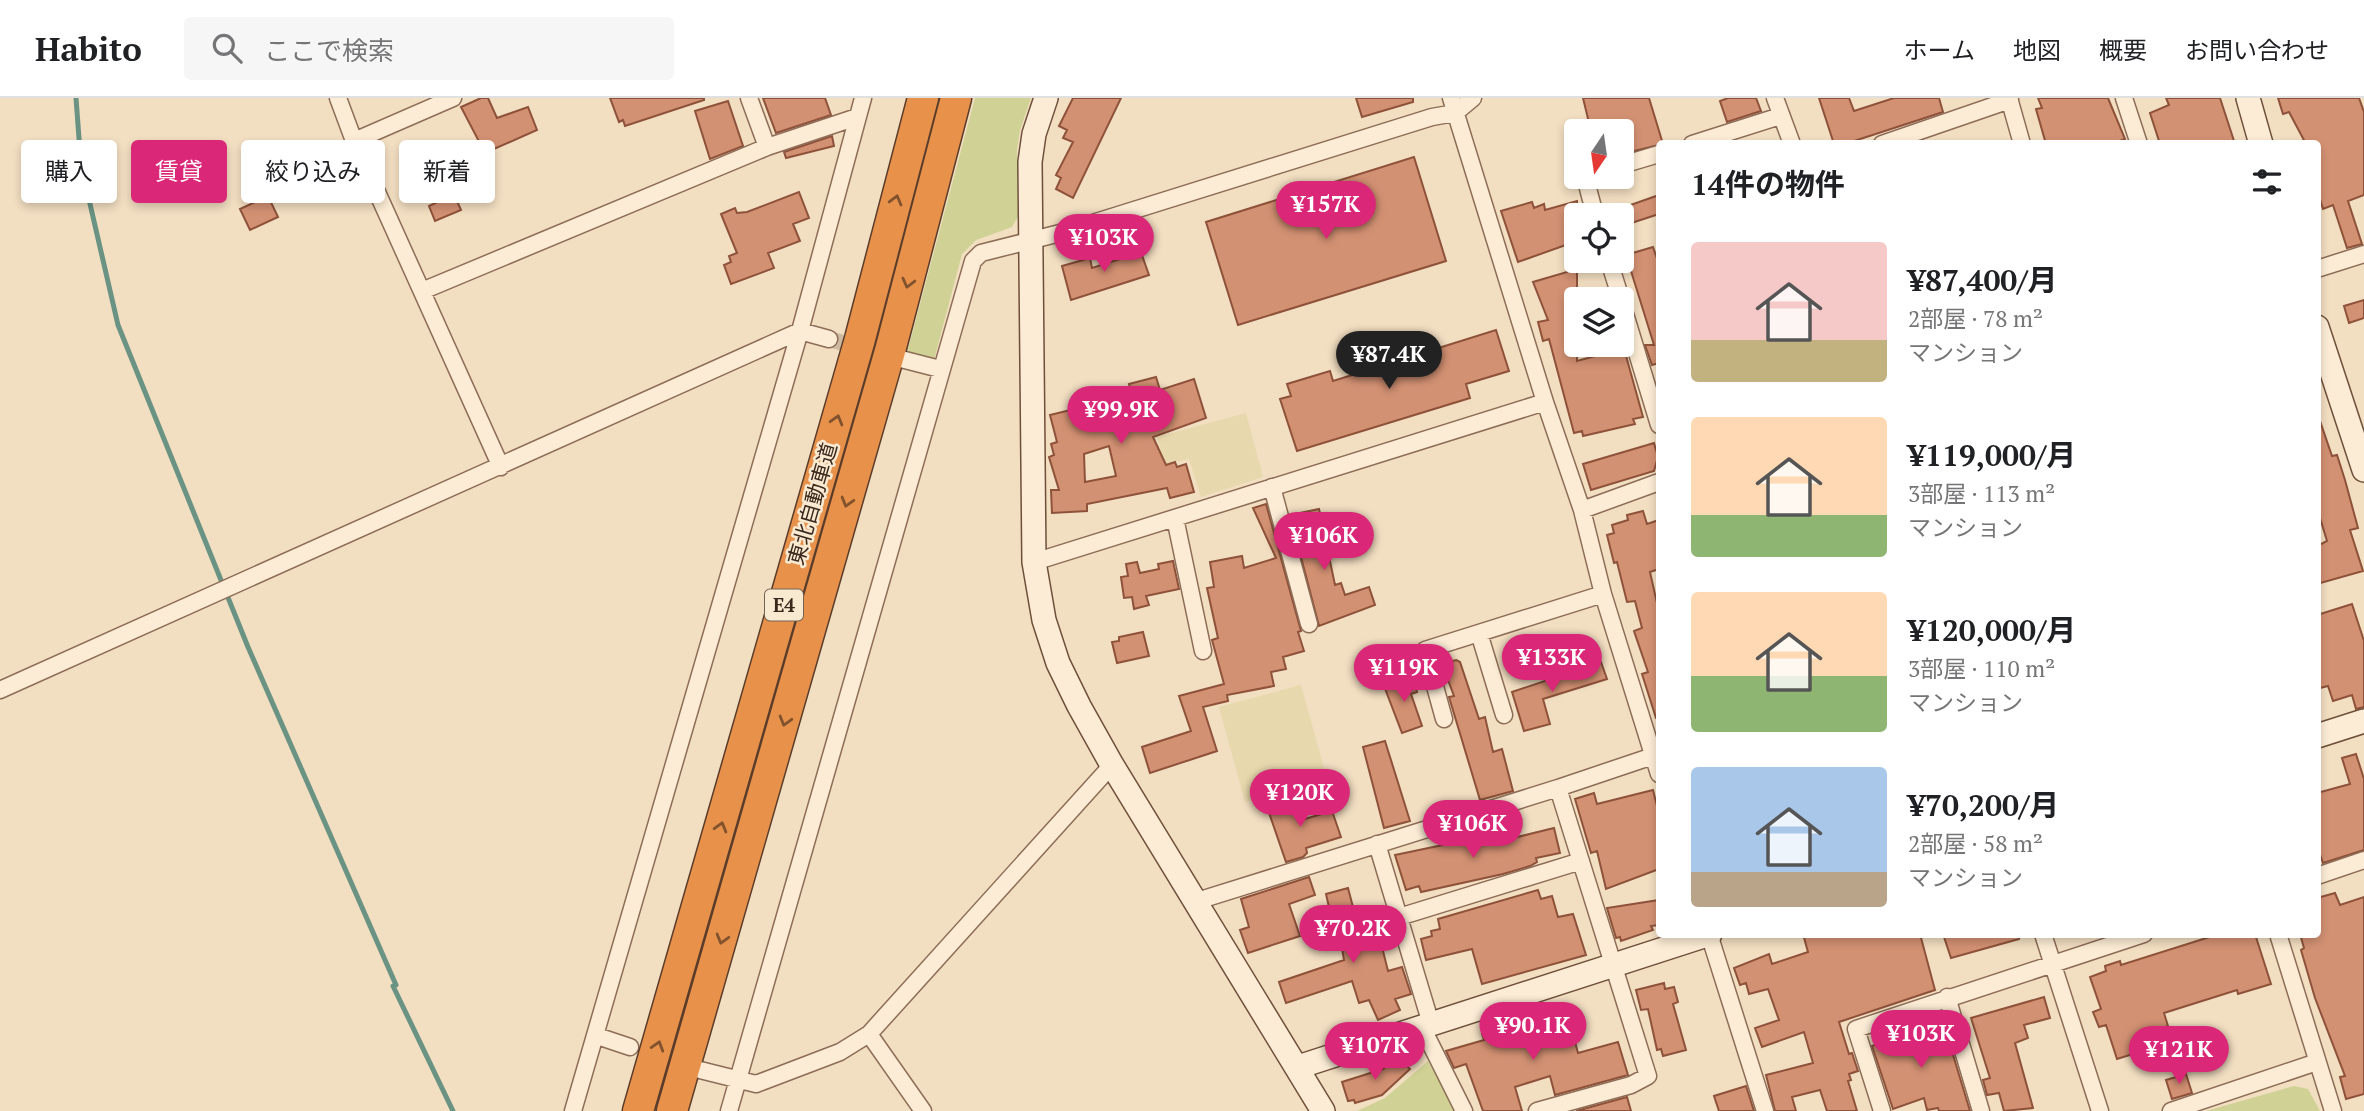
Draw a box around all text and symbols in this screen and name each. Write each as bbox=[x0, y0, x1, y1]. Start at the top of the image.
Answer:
search box bbox=[184, 17, 674, 80]
text: Habito bbox=[35, 27, 142, 70]
icon: search bbox=[208, 29, 246, 67]
text: ここで検索 bbox=[264, 33, 394, 67]
text: ホーム bbox=[1904, 34, 1975, 66]
text: 地図 bbox=[2013, 34, 2061, 66]
text: 概要 bbox=[2099, 34, 2147, 66]
text: お問い合わせ bbox=[2185, 34, 2329, 66]
north arrow bbox=[1564, 119, 1634, 189]
map controls bbox=[1564, 119, 1634, 357]
chip: 購入 bbox=[21, 140, 117, 203]
chip: 賃貸 bbox=[131, 140, 227, 203]
chip: 絞り込み bbox=[241, 140, 385, 203]
chip: 新着 bbox=[399, 140, 495, 203]
icon: filters bbox=[2248, 163, 2286, 201]
text: 14件の物件 bbox=[1691, 164, 1845, 204]
pin: ¥157K bbox=[1277, 181, 1375, 241]
text: ¥157K bbox=[1292, 188, 1360, 219]
one-way arrow bbox=[888, 194, 902, 206]
button: locate bbox=[1564, 203, 1634, 273]
pin: ¥103K bbox=[1055, 214, 1153, 274]
text: ¥103K bbox=[1070, 221, 1138, 252]
text: ¥87,400/月 bbox=[1908, 260, 2058, 300]
icon: home bbox=[1747, 270, 1831, 354]
one-way arrow bbox=[902, 277, 916, 289]
button: layers bbox=[1564, 287, 1634, 357]
text: 2部屋 · 78 m² bbox=[1908, 303, 2043, 334]
pin: ¥87.4K bbox=[1332, 331, 1446, 391]
text: マンション bbox=[1908, 337, 2023, 368]
text: ¥87.4K bbox=[1352, 338, 1426, 369]
pin: ¥99.9K bbox=[1064, 386, 1178, 446]
text: ¥99.9K bbox=[1083, 393, 1159, 424]
one-way arrow bbox=[828, 414, 843, 426]
text: ¥119,000/月 bbox=[1908, 435, 2076, 475]
street label: 東北自動車道 bbox=[781, 439, 843, 568]
icon: home bbox=[1747, 445, 1831, 529]
text: 3部屋 · 113 m² bbox=[1908, 478, 2055, 509]
one-way arrow bbox=[841, 496, 856, 508]
pin: ¥106K bbox=[1275, 512, 1373, 572]
text: マンション bbox=[1908, 512, 2023, 543]
text: ¥106K bbox=[1290, 519, 1358, 550]
road number: E4 bbox=[765, 590, 803, 620]
text: ¥120,000/月 bbox=[1908, 610, 2076, 650]
icon: home bbox=[1747, 620, 1831, 704]
pin: ¥133K bbox=[1503, 634, 1601, 694]
text: ¥133K bbox=[1518, 641, 1586, 672]
pin: ¥119K bbox=[1355, 644, 1453, 704]
text: ¥119K bbox=[1370, 651, 1438, 682]
text: 3部屋 · 110 m² bbox=[1908, 653, 2055, 684]
text: マンション bbox=[1908, 687, 2023, 718]
one-way arrow bbox=[778, 714, 793, 726]
pin: ¥120K bbox=[1251, 770, 1349, 829]
text: ¥120K bbox=[1266, 776, 1334, 807]
text: ¥70,200/月 bbox=[1908, 785, 2059, 825]
icon: home bbox=[1747, 795, 1831, 879]
pin: ¥106K bbox=[1424, 800, 1522, 860]
text: ¥106K bbox=[1439, 807, 1507, 838]
one-way arrow bbox=[713, 821, 727, 833]
text: 2部屋 · 58 m² bbox=[1908, 828, 2043, 859]
text: マンション bbox=[1908, 862, 2023, 893]
pin: ¥70.2K bbox=[1296, 906, 1410, 965]
text: ¥70.2K bbox=[1315, 912, 1391, 943]
one-way arrow bbox=[716, 933, 730, 945]
pin: ¥90.1K bbox=[1476, 1002, 1590, 1062]
text: ¥90.1K bbox=[1495, 1009, 1571, 1040]
pin: ¥103K bbox=[1872, 1010, 1970, 1070]
text: ¥103K bbox=[1887, 1017, 1955, 1048]
pin: ¥107K bbox=[1326, 1023, 1424, 1082]
pin: ¥121K bbox=[2130, 1026, 2228, 1086]
text: ¥107K bbox=[1341, 1029, 1409, 1060]
text: ¥121K bbox=[2145, 1033, 2213, 1064]
one-way arrow bbox=[650, 1040, 665, 1052]

